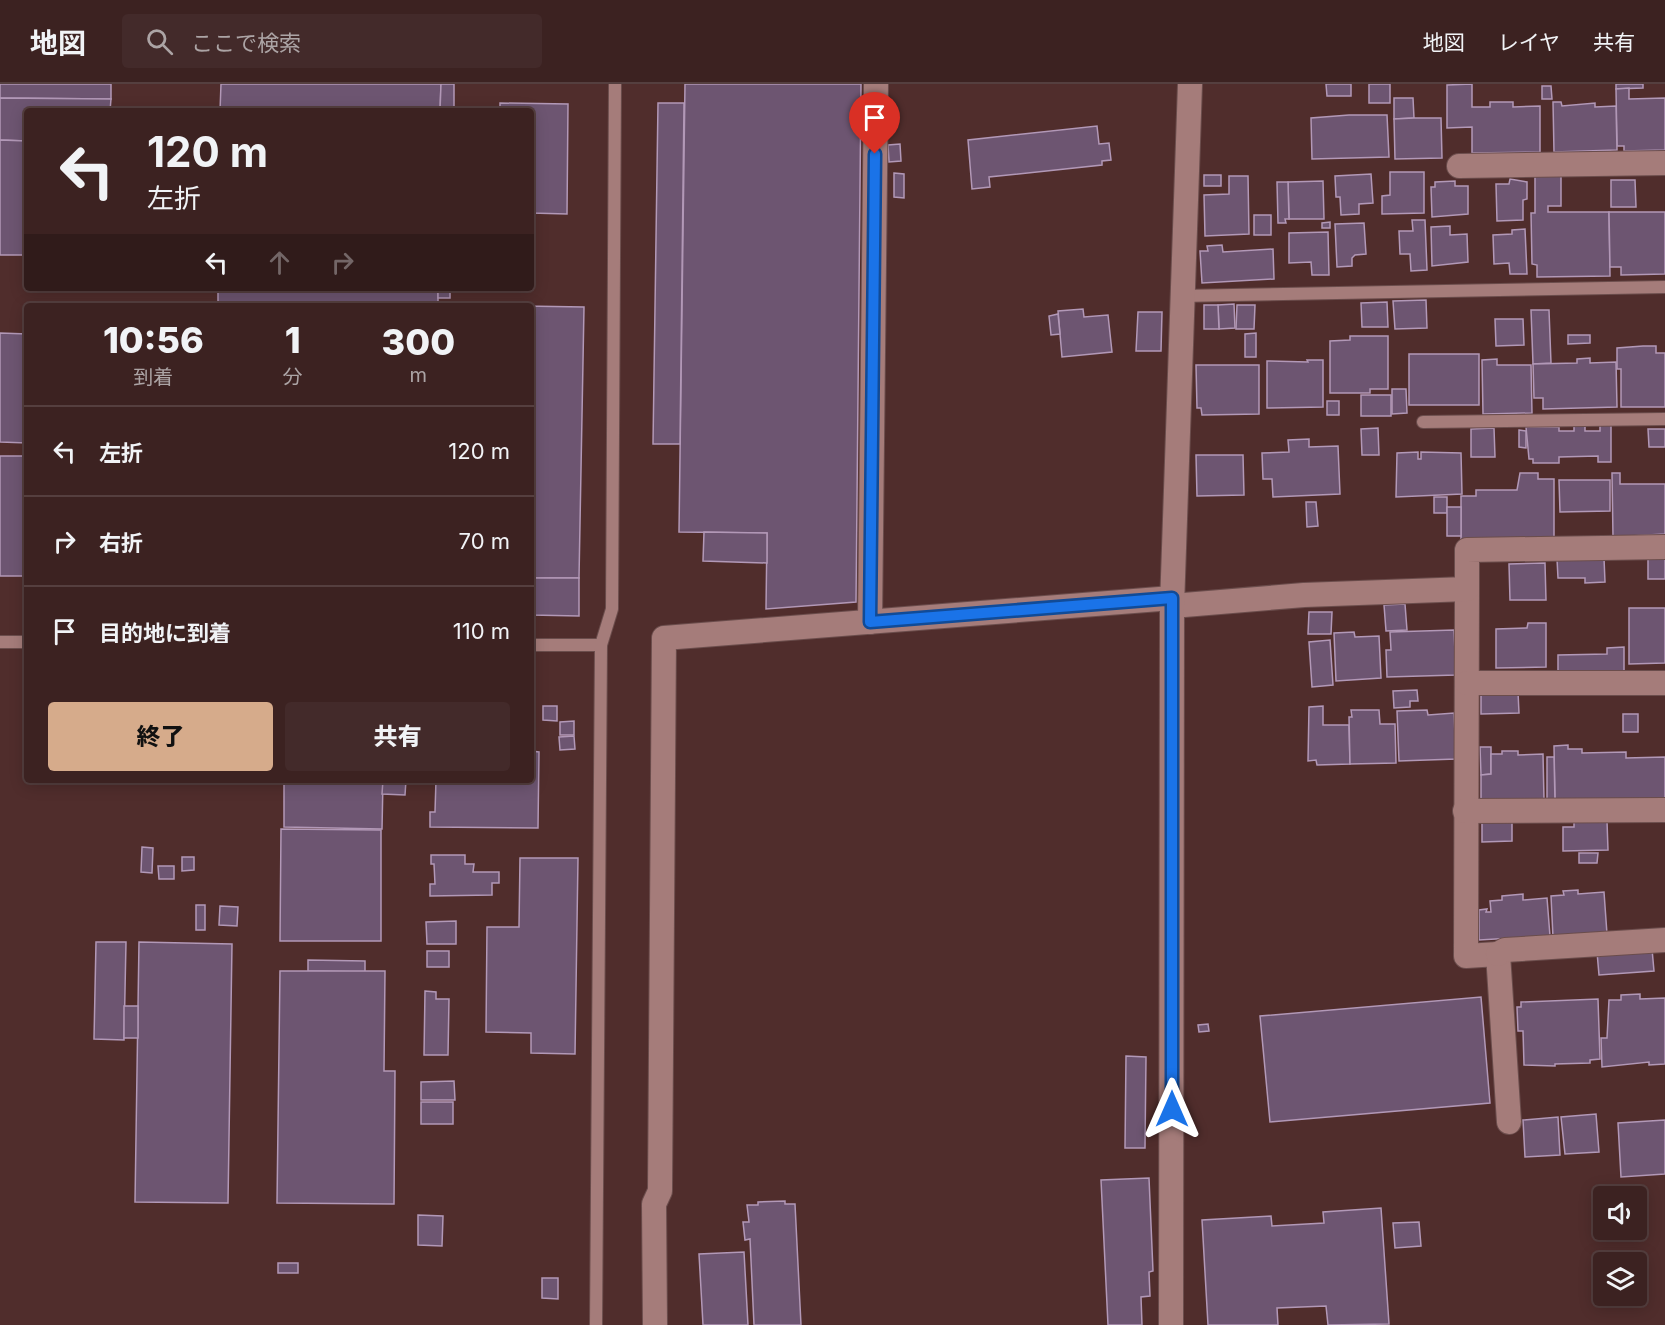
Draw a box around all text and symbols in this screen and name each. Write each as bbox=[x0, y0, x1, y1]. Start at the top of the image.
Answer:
search box bbox=[122, 14, 542, 68]
icon: search bbox=[143, 25, 176, 58]
text: 地図 bbox=[30, 26, 86, 60]
text: ここで検索 bbox=[191, 30, 301, 56]
text: 地図 bbox=[1423, 30, 1465, 55]
text: レイヤ bbox=[1498, 30, 1560, 55]
text: 共有 bbox=[1593, 30, 1635, 55]
pin bbox=[849, 92, 900, 154]
icon: arrive bbox=[858, 101, 891, 134]
text: 120 m bbox=[147, 126, 268, 177]
icon: left bbox=[48, 132, 126, 210]
text: 左折 bbox=[147, 182, 201, 215]
icon: left bbox=[200, 246, 233, 279]
icon: ahead bbox=[263, 246, 296, 279]
icon: right bbox=[326, 246, 359, 279]
text: 10:56 bbox=[103, 318, 204, 362]
text: 1 bbox=[285, 318, 301, 362]
text: 300 bbox=[382, 320, 455, 364]
text: m bbox=[410, 363, 427, 387]
text: 到着 bbox=[133, 365, 173, 389]
text: 分 bbox=[283, 365, 303, 389]
icon: left bbox=[48, 435, 81, 468]
text: 120 m bbox=[448, 438, 510, 464]
text: 左折 bbox=[99, 440, 143, 466]
icon: right bbox=[48, 525, 81, 558]
text: 70 m bbox=[459, 528, 510, 554]
text: 右折 bbox=[99, 530, 143, 556]
icon: arrive bbox=[48, 615, 81, 648]
text: 110 m bbox=[453, 618, 510, 644]
text: 目的地に到着 bbox=[99, 620, 231, 646]
button: 終了 bbox=[48, 702, 273, 771]
button: 共有 bbox=[285, 702, 510, 771]
position arrow bbox=[1140, 1077, 1204, 1141]
map controls bbox=[1593, 1186, 1647, 1306]
button: sound bbox=[1593, 1186, 1647, 1240]
button: layers bbox=[1593, 1252, 1647, 1306]

